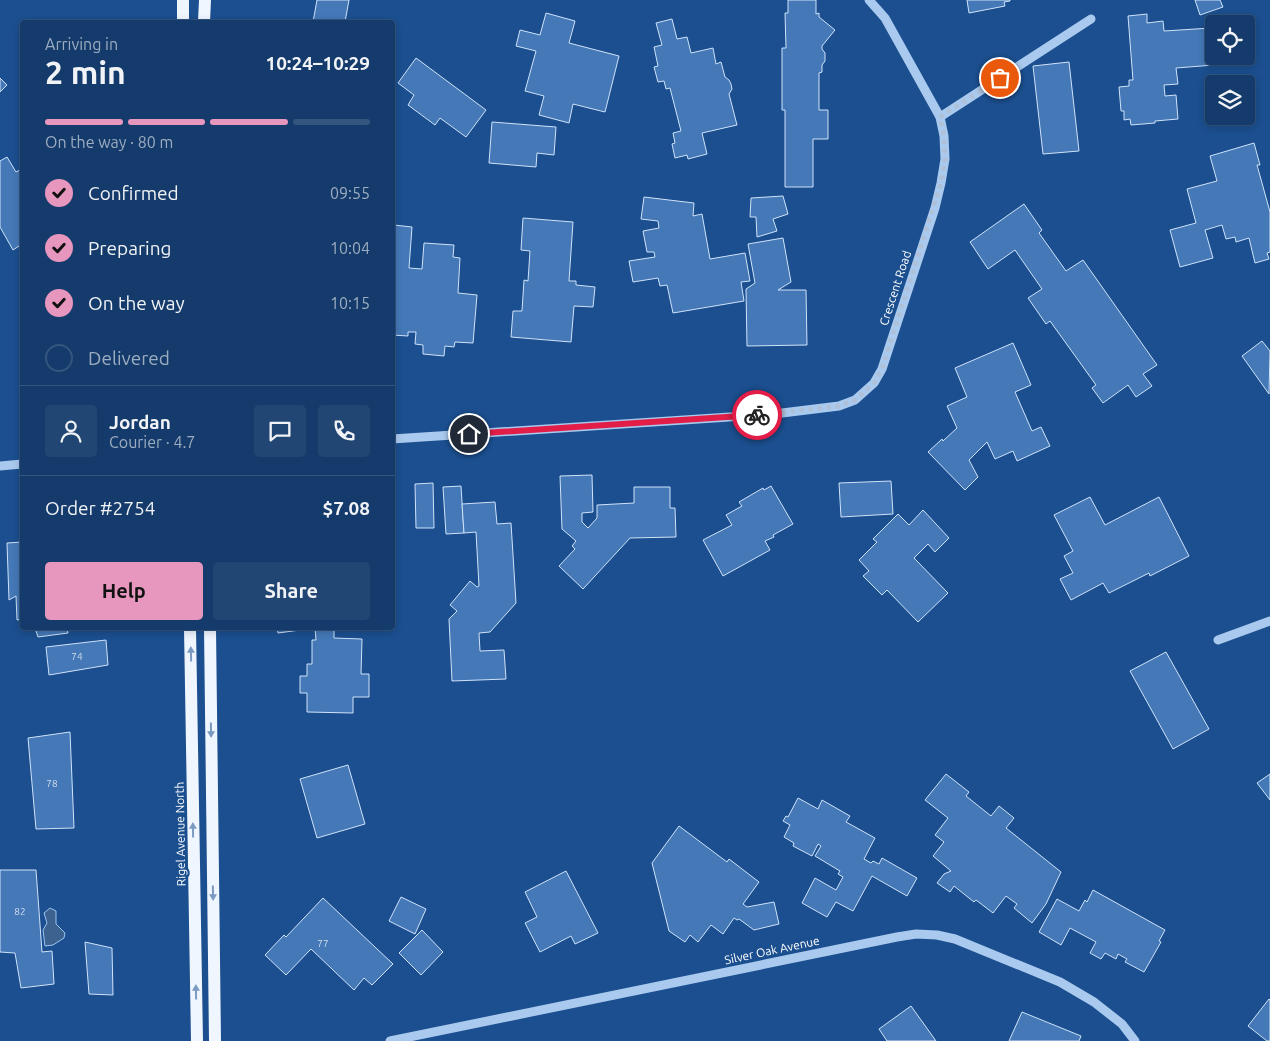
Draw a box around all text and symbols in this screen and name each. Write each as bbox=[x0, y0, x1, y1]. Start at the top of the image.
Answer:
map controls bbox=[1205, 15, 1255, 125]
button: locate bbox=[1205, 15, 1255, 65]
text: Arriving in bbox=[45, 35, 118, 53]
text: 10:24–10:29 bbox=[265, 52, 370, 74]
text: 2 min bbox=[45, 54, 126, 90]
pin bbox=[979, 57, 1021, 99]
icon: bag bbox=[986, 64, 1014, 92]
button: layers bbox=[1205, 75, 1255, 125]
text: On the way · 80 m bbox=[45, 133, 173, 151]
icon: check bbox=[45, 179, 73, 207]
text: Confirmed bbox=[88, 182, 179, 204]
text: 09:55 bbox=[330, 184, 370, 202]
icon: check bbox=[45, 234, 73, 262]
text: Preparing bbox=[88, 237, 172, 259]
text: 10:04 bbox=[330, 239, 370, 257]
street label: Crescent Road bbox=[877, 249, 913, 327]
icon: check bbox=[45, 289, 73, 317]
text: On the way bbox=[88, 292, 185, 314]
text: 10:15 bbox=[330, 294, 370, 312]
text: Delivered bbox=[88, 347, 170, 369]
courier bbox=[732, 390, 782, 440]
icon: bike bbox=[743, 401, 771, 429]
button: person bbox=[45, 405, 97, 457]
button: chat bbox=[254, 405, 306, 457]
button: phone bbox=[318, 405, 370, 457]
text: Jordan bbox=[109, 411, 171, 433]
pin bbox=[448, 413, 490, 455]
icon: home bbox=[455, 420, 483, 448]
text: Courier · 4.7 bbox=[109, 433, 195, 451]
text: Order #2754 bbox=[45, 497, 155, 519]
text: $7.08 bbox=[322, 497, 370, 519]
button: Help bbox=[45, 562, 203, 620]
button: Share bbox=[213, 562, 370, 620]
one-way arrow bbox=[186, 646, 194, 662]
house number: 74 bbox=[71, 651, 83, 662]
one-way arrow bbox=[207, 722, 215, 738]
house number: 78 bbox=[46, 778, 58, 789]
street label: Rigel Avenue North bbox=[173, 782, 187, 886]
one-way arrow bbox=[189, 822, 197, 838]
one-way arrow bbox=[209, 885, 217, 901]
house number: 82 bbox=[14, 906, 26, 917]
street label: Silver Oak Avenue bbox=[723, 934, 821, 966]
house number: 77 bbox=[317, 938, 329, 949]
one-way arrow bbox=[192, 984, 200, 1000]

